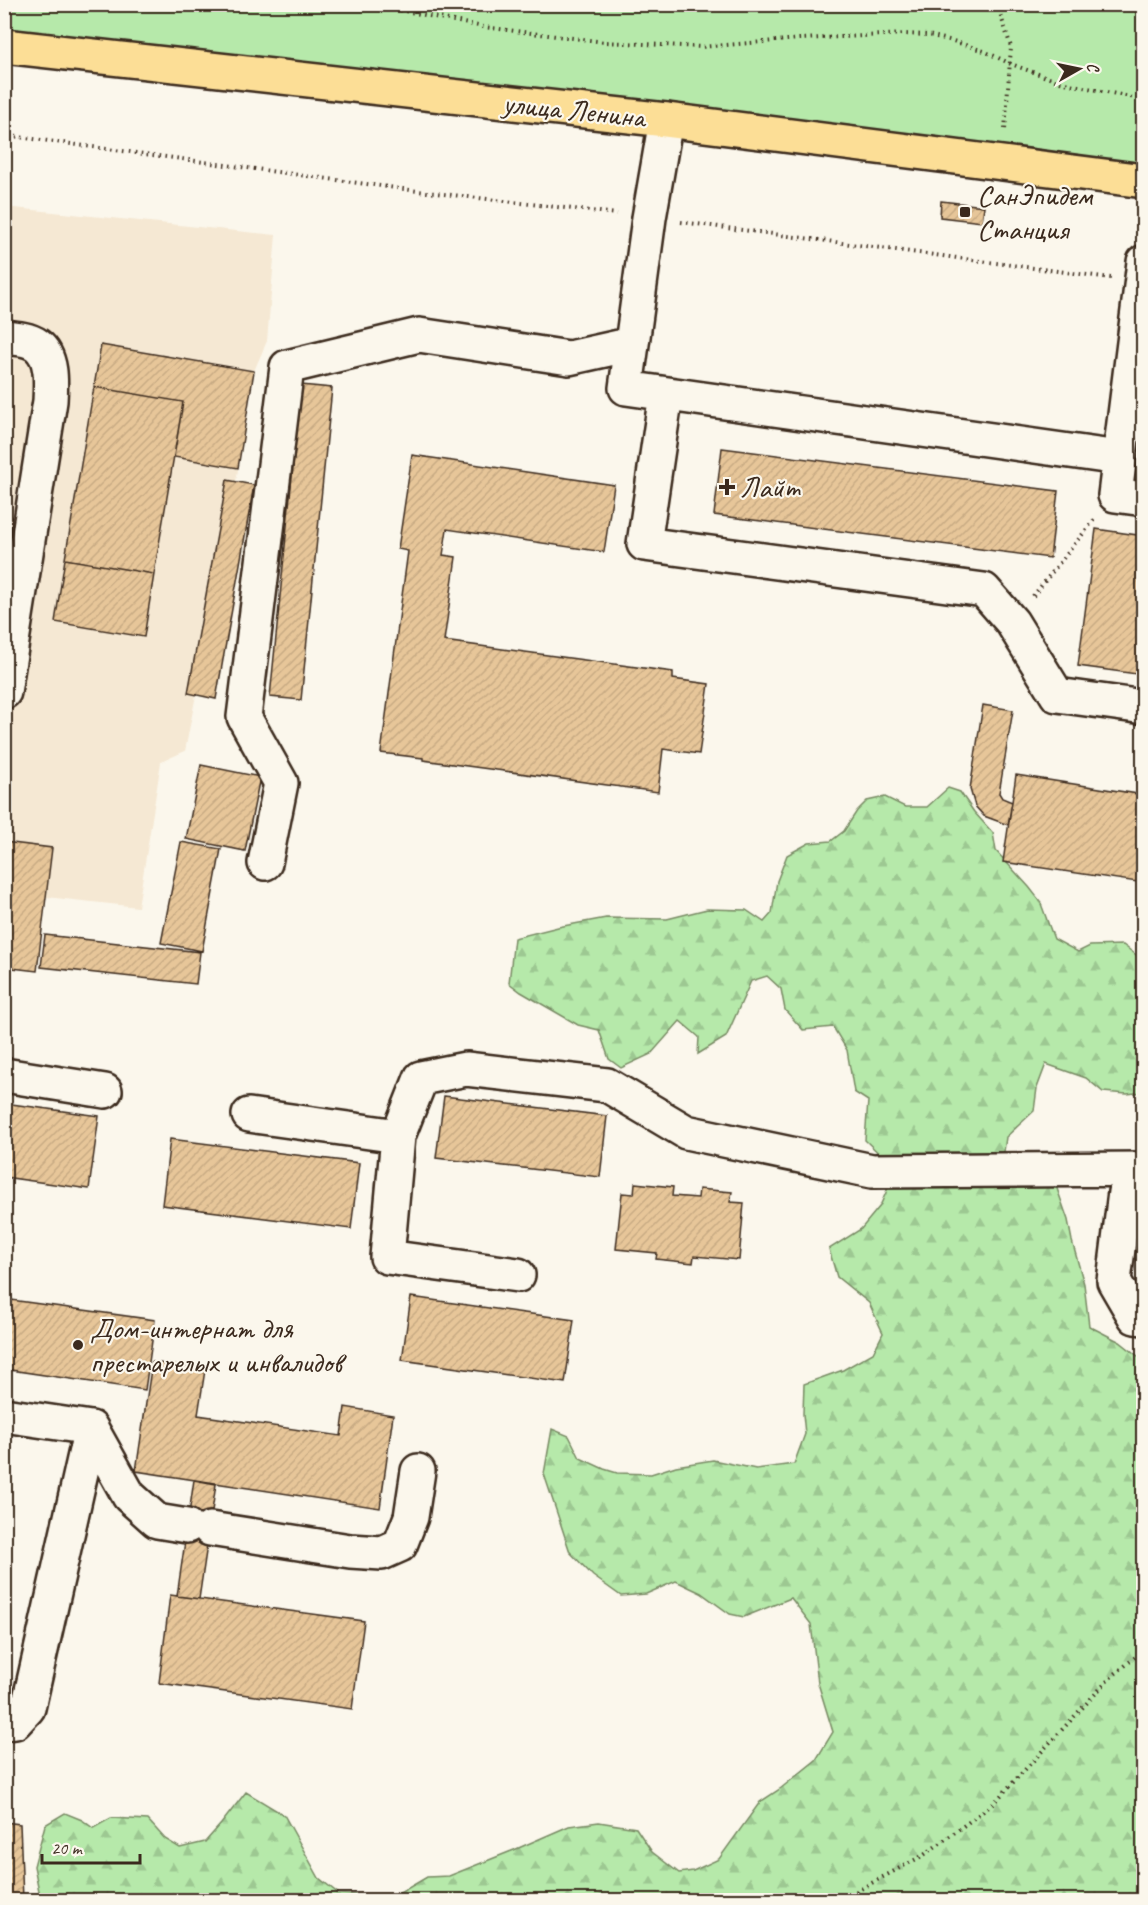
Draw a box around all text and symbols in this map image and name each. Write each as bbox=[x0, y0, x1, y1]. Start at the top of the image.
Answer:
north arrow bbox=[1049, 39, 1109, 99]
text: С bbox=[1082, 61, 1104, 74]
street label: улица Ленина bbox=[499, 83, 650, 137]
place label: СанЭпидем Станция bbox=[977, 176, 1094, 248]
marker: СанЭпидем Станция bbox=[958, 205, 972, 219]
place label: Лайт bbox=[740, 468, 802, 506]
marker: Лайт bbox=[718, 478, 736, 496]
place label: Дом-интернат для престарелых и инвалидов bbox=[90, 1309, 347, 1381]
marker: Дом-интернат для престарелых и инвалидов bbox=[71, 1338, 85, 1352]
scale bar bbox=[42, 1827, 140, 1865]
text: 20 m bbox=[51, 1837, 84, 1859]

